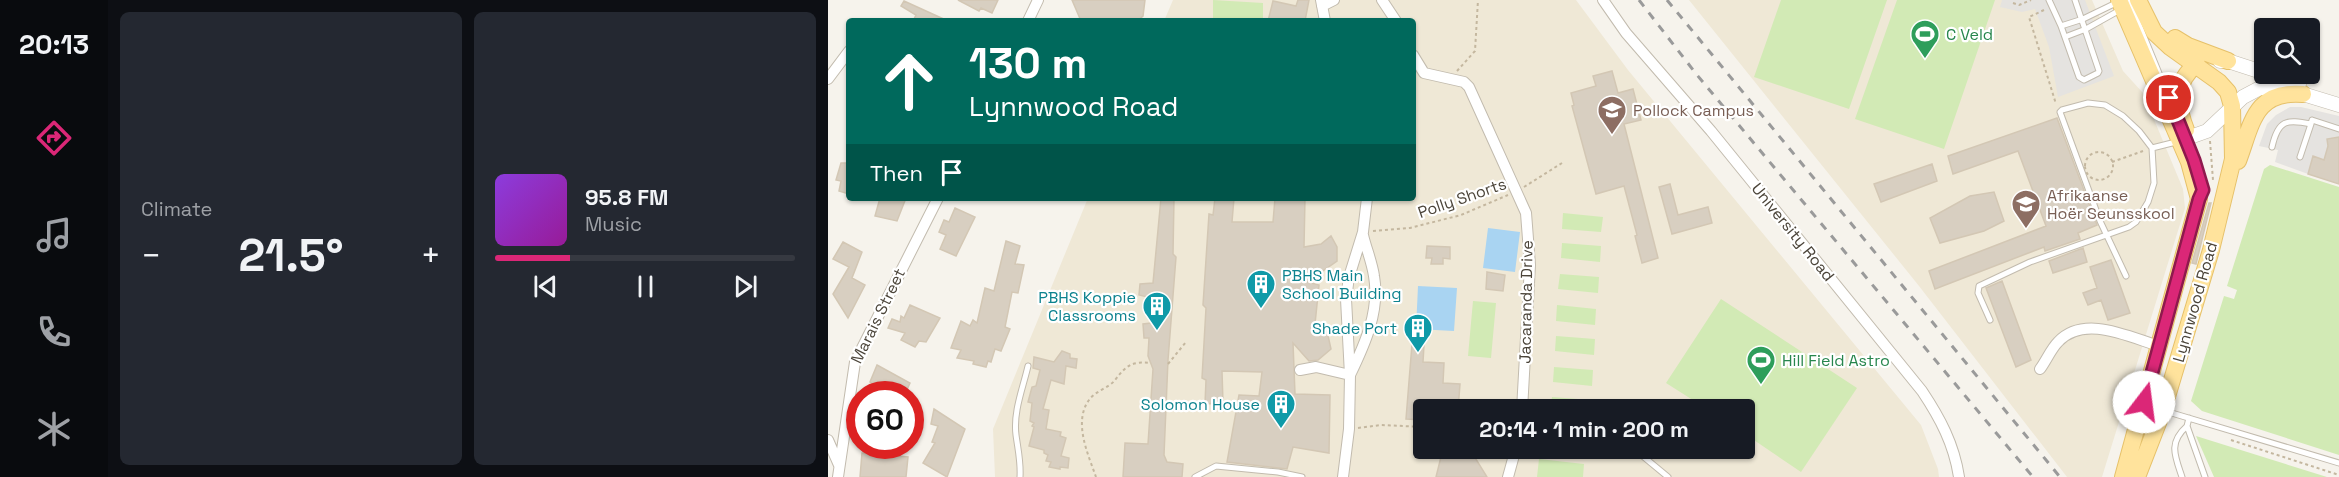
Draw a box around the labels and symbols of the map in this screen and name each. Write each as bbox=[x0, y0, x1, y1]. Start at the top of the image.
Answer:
sports icon: C Veld bbox=[1909, 18, 1941, 60]
place label: C Veld bbox=[1946, 24, 1993, 45]
pin bbox=[2143, 72, 2194, 123]
school or university icon: Pollock Campus bbox=[1596, 94, 1628, 136]
place label: Pollock Campus bbox=[1633, 100, 1754, 121]
street label: Polly Shorts bbox=[1415, 173, 1509, 223]
street label: University Road bbox=[1747, 178, 1839, 286]
place label: Afrikaanse Hoër Seunsskool bbox=[2047, 185, 2175, 224]
school or university icon: Afrikaanse Hoër Seunsskool bbox=[2010, 188, 2042, 230]
street label: Lynnwood Road bbox=[2168, 239, 2222, 365]
street label: Jacaranda Drive bbox=[1514, 240, 1538, 364]
street label: Marais Street bbox=[846, 265, 910, 367]
place label: PBHS Main School Building bbox=[1282, 265, 1402, 304]
building icon: PBHS Main School Building bbox=[1245, 268, 1277, 310]
place label: PBHS Koppie Classrooms bbox=[1038, 287, 1136, 326]
building icon: PBHS Koppie Classrooms bbox=[1141, 290, 1173, 332]
building icon: Shade Port bbox=[1402, 312, 1434, 354]
place label: Shade Port bbox=[1312, 318, 1397, 339]
sports icon: Hill Field Astro bbox=[1745, 344, 1777, 386]
place label: Hill Field Astro bbox=[1782, 350, 1890, 371]
position arrow bbox=[2112, 370, 2176, 434]
speed limit sign: 60 bbox=[846, 381, 924, 459]
building icon: Solomon House bbox=[1265, 388, 1297, 430]
place label: Solomon House bbox=[1141, 394, 1260, 415]

